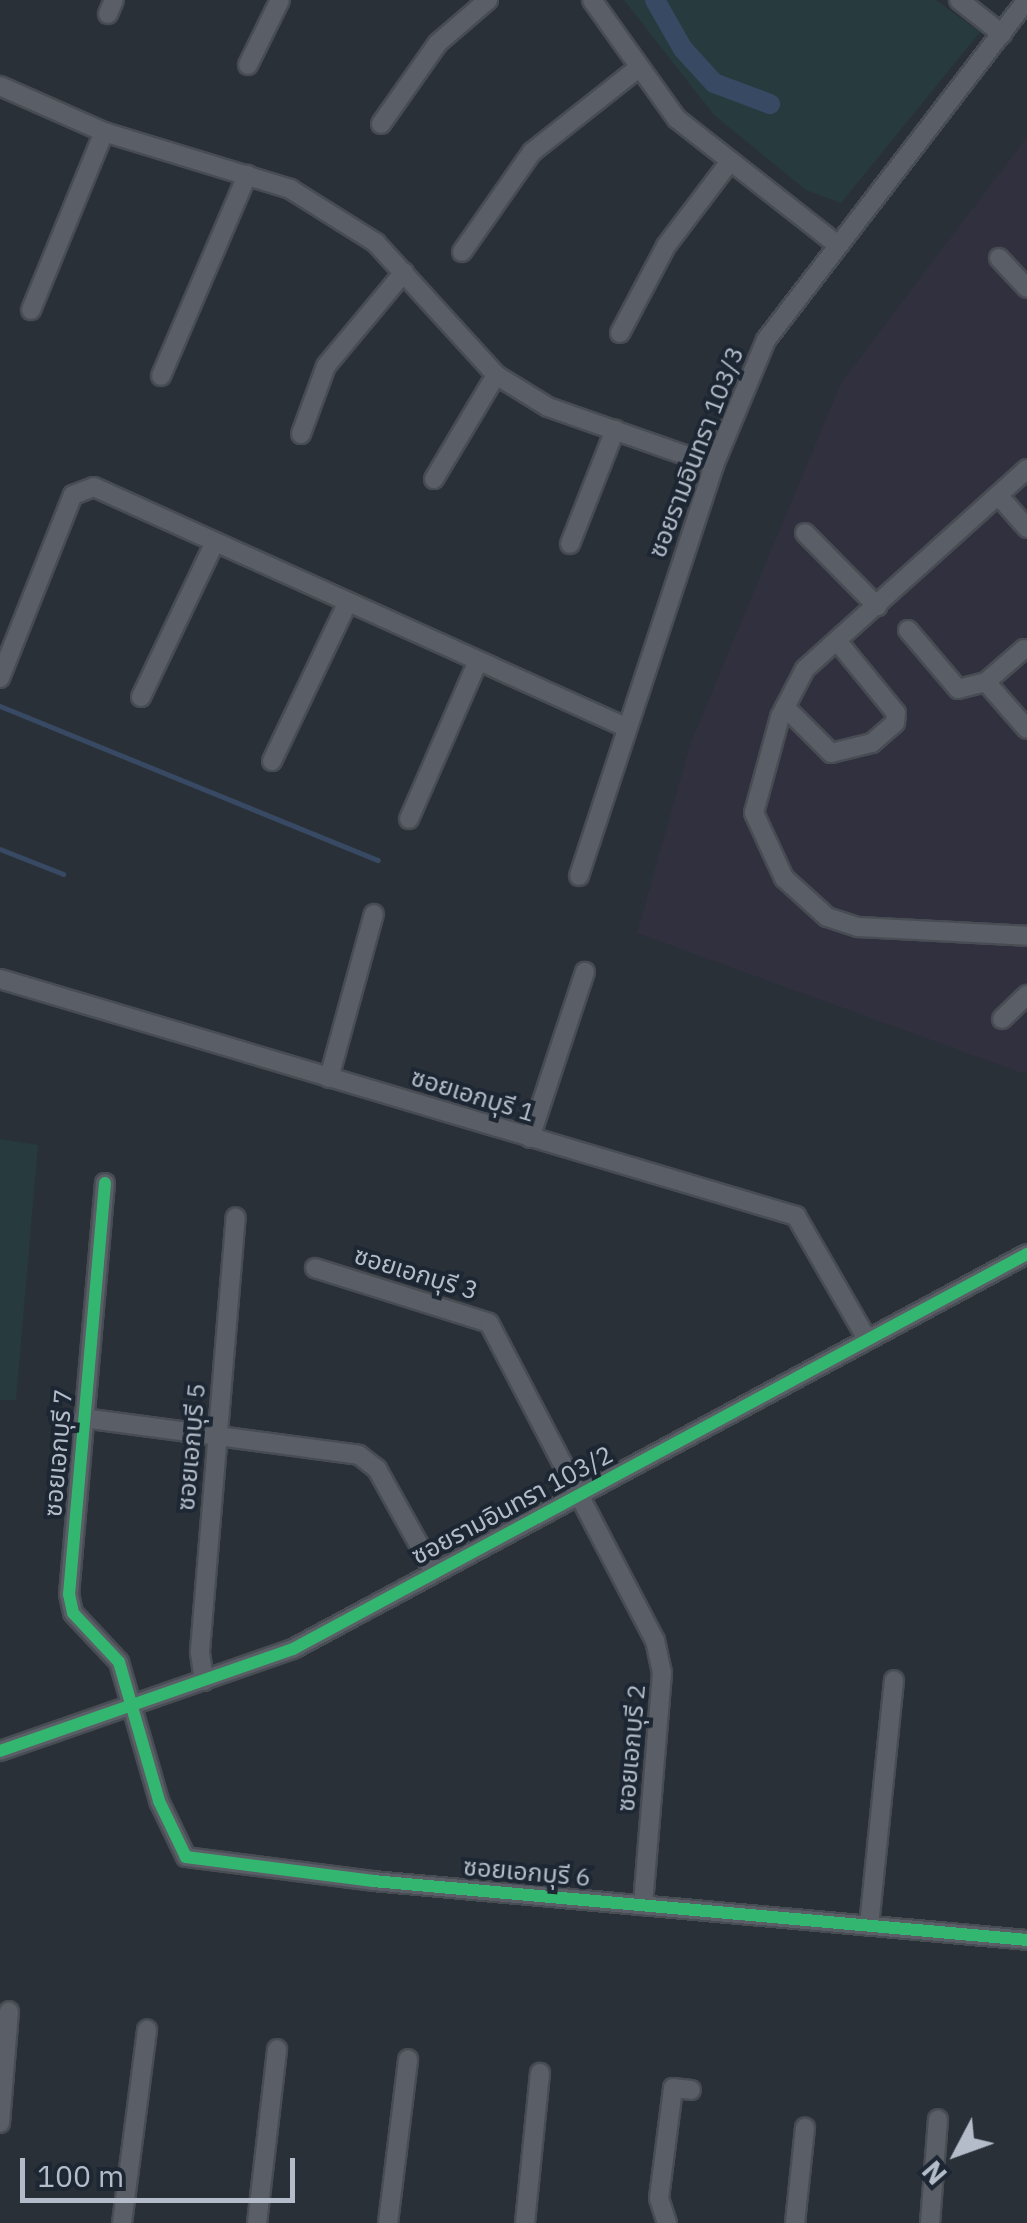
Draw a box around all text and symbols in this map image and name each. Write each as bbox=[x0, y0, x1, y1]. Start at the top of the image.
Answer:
street label: ซอยรามอินทรา 103/3 bbox=[642, 342, 750, 562]
street label: ซอยเอกบุรี 1 bbox=[408, 1062, 538, 1128]
street label: ซอยเอกบุรี 3 bbox=[351, 1240, 481, 1306]
street label: ซอยเอกบุรี 5 bbox=[170, 1382, 212, 1512]
street label: ซอยเอกบุรี 7 bbox=[37, 1388, 79, 1518]
street label: ซอยรามอินทรา 103/2 bbox=[406, 1439, 618, 1571]
street label: ซอยเอกบุรี 2 bbox=[610, 1683, 652, 1813]
street label: ซอยเอกบุรี 6 bbox=[462, 1851, 592, 1893]
north arrow bbox=[907, 2103, 1007, 2203]
scale bar bbox=[25, 2138, 300, 2200]
text: N bbox=[913, 2153, 955, 2193]
text: 100 m bbox=[37, 2156, 124, 2195]

